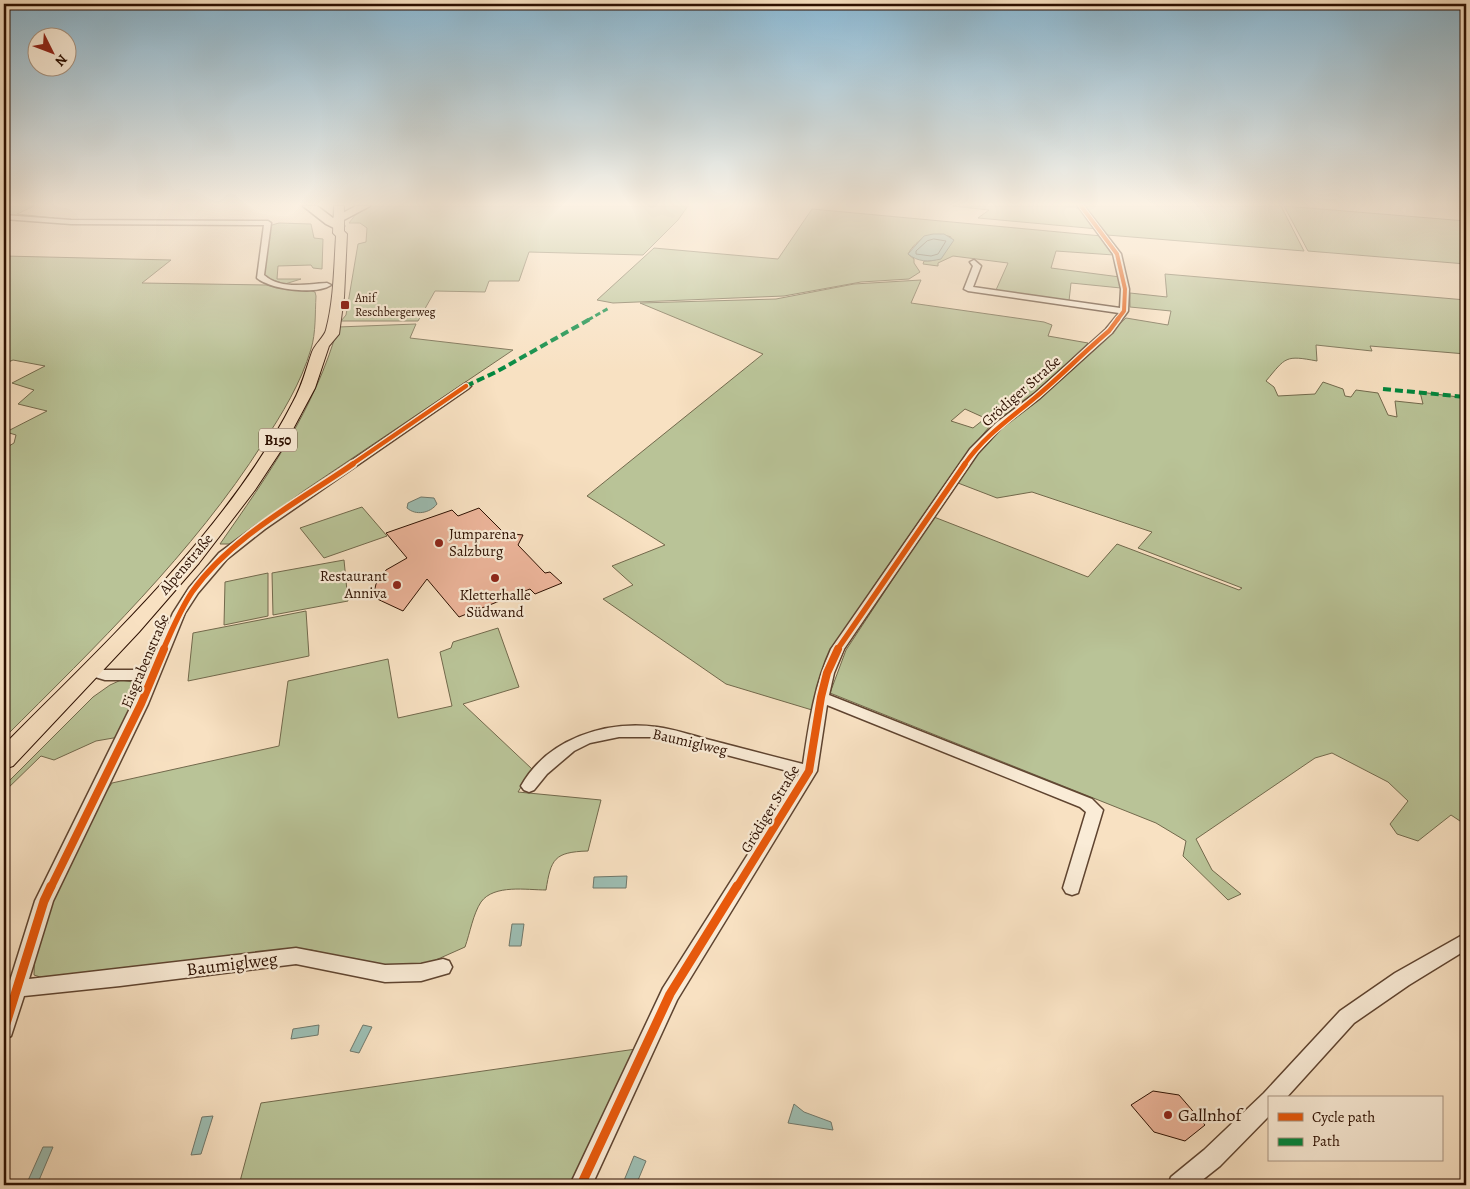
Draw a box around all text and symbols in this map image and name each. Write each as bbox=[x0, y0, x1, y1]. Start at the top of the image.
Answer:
north arrow bbox=[28, 28, 78, 78]
text: N bbox=[51, 50, 72, 71]
place label: Anif Reschbergerweg bbox=[354, 290, 435, 320]
marker: Anif Reschbergerweg bbox=[339, 299, 351, 311]
street label: Grödiger Straße bbox=[977, 351, 1065, 431]
road number: B150 bbox=[259, 428, 297, 452]
place label: Jumparena Salzburg bbox=[449, 524, 517, 561]
street label: Alpenstraße bbox=[154, 529, 218, 600]
marker: Jumparena Salzburg bbox=[433, 537, 445, 549]
place label: Restaurant Anniva bbox=[320, 566, 387, 603]
marker: Kletterhalle Südwand bbox=[489, 572, 501, 584]
marker: Restaurant Anniva bbox=[391, 579, 403, 591]
place label: Kletterhalle Südwand bbox=[459, 585, 531, 622]
street label: Eisgrabenstraße bbox=[116, 611, 174, 711]
street label: Baumiglweg bbox=[651, 724, 730, 760]
street label: Grödiger Straße bbox=[736, 761, 804, 857]
street label: Baumiglweg bbox=[185, 947, 279, 981]
legend bbox=[1268, 1096, 1442, 1162]
place label: Gallnhof bbox=[1178, 1103, 1244, 1127]
text: Cycle path bbox=[1312, 1107, 1375, 1127]
marker: Gallnhof bbox=[1162, 1109, 1174, 1121]
text: Path bbox=[1312, 1131, 1340, 1151]

